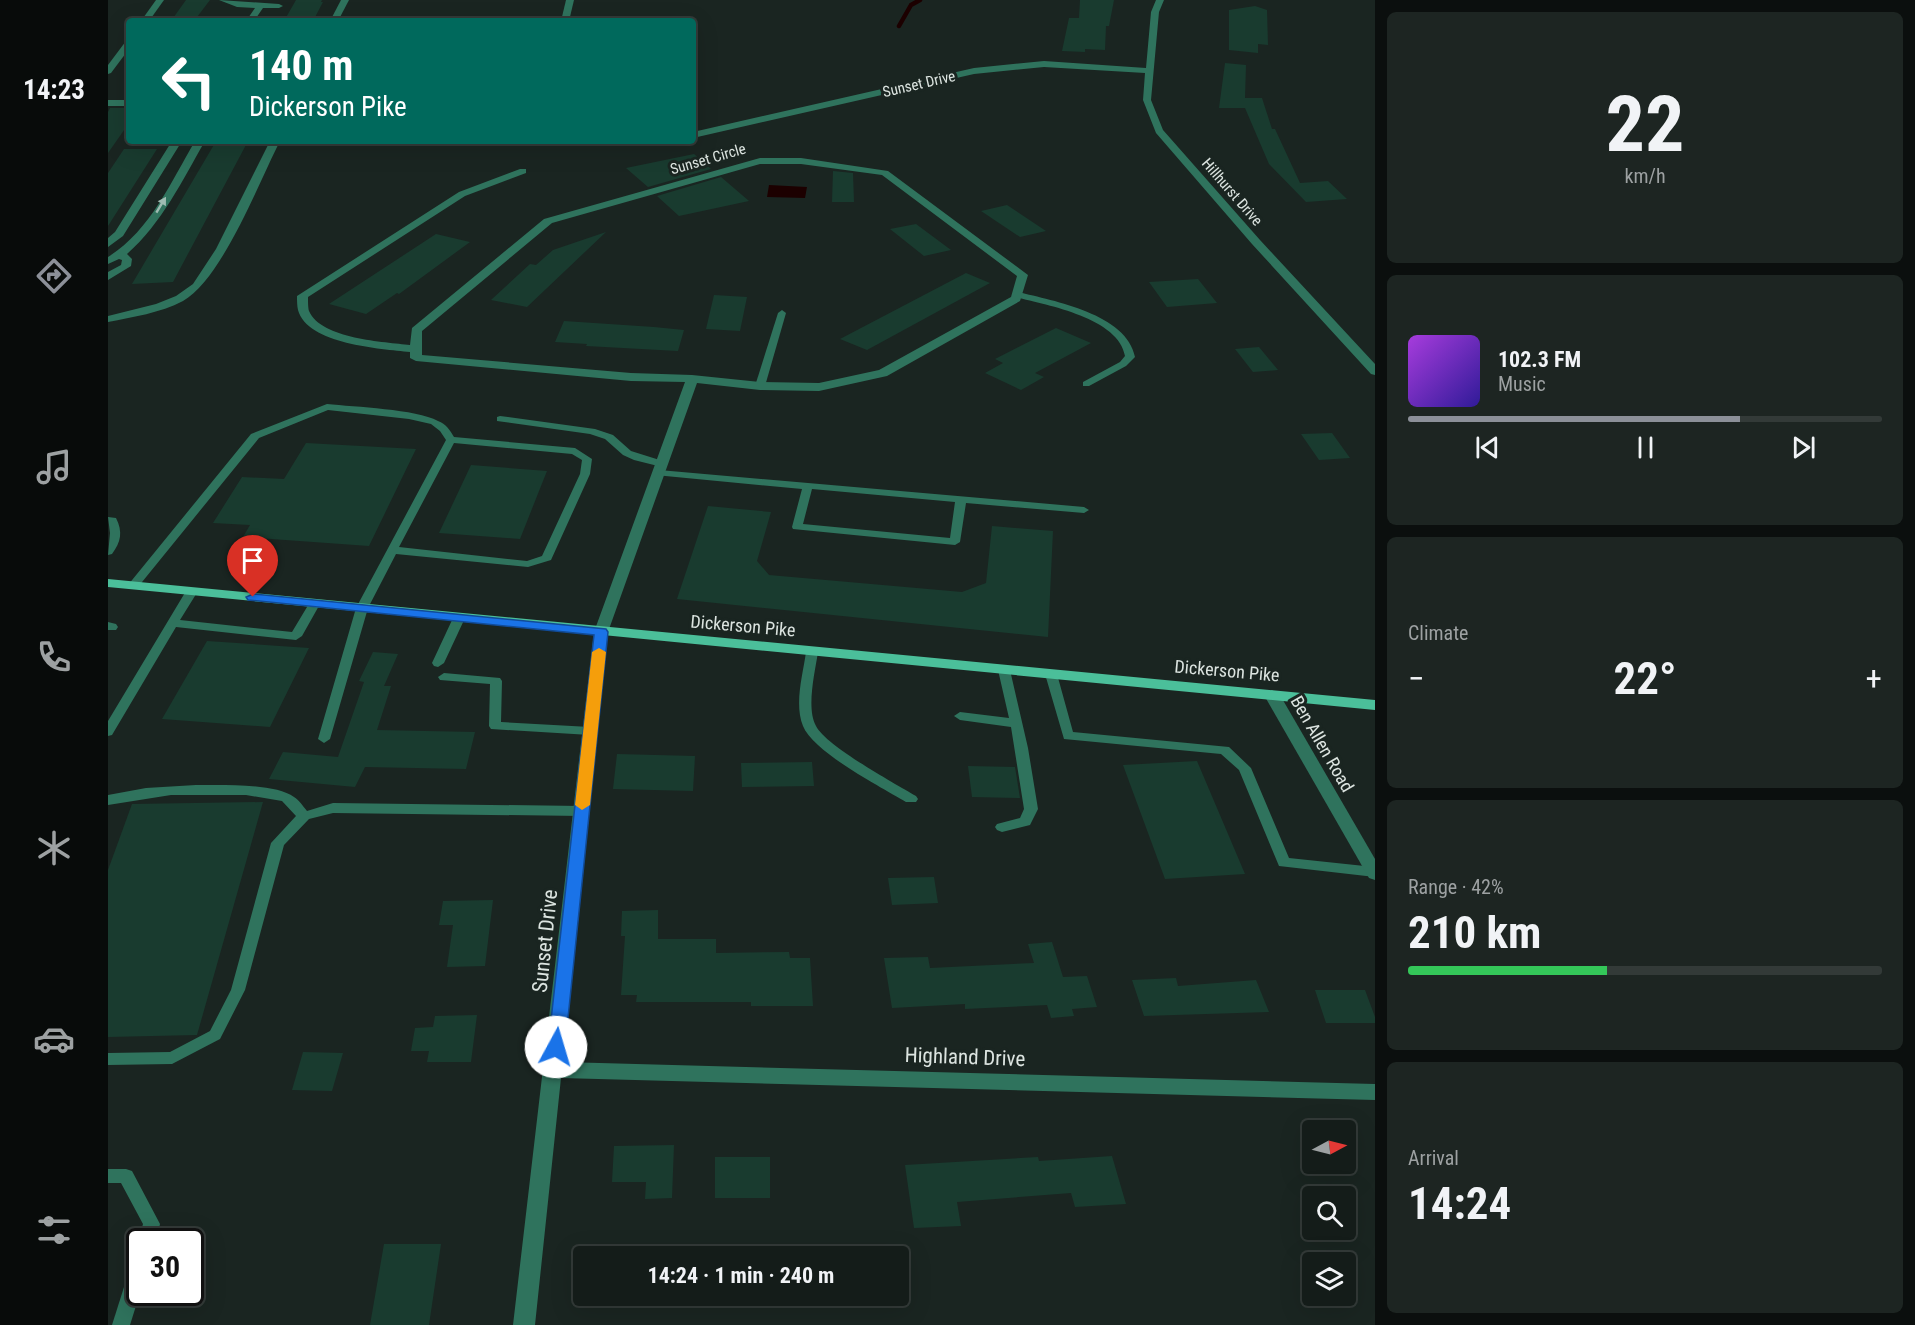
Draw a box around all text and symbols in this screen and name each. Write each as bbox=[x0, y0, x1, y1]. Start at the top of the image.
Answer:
text: 140 m bbox=[249, 41, 354, 90]
icon: left bbox=[150, 42, 228, 120]
street label: Sunset Drive bbox=[881, 67, 957, 101]
text: 14:23 bbox=[23, 74, 85, 106]
text: 22 bbox=[1606, 79, 1684, 170]
text: Dickerson Pike bbox=[249, 91, 407, 123]
street label: Sunset Circle bbox=[668, 140, 748, 178]
street label: Hillhurst Drive bbox=[1198, 155, 1266, 229]
text: km/h bbox=[1624, 164, 1666, 188]
one-way arrow bbox=[156, 197, 167, 213]
icon: directions bbox=[33, 255, 75, 297]
text: 102.3 FM bbox=[1498, 347, 1581, 372]
text: Music bbox=[1498, 372, 1546, 396]
icon: previous bbox=[1471, 431, 1504, 464]
icon: pause bbox=[1629, 431, 1662, 464]
icon: next bbox=[1787, 431, 1820, 464]
icon: music bbox=[33, 446, 75, 488]
pin bbox=[227, 535, 278, 597]
icon: arrive bbox=[236, 544, 269, 577]
street label: Dickerson Pike bbox=[690, 610, 796, 641]
text: Climate bbox=[1408, 621, 1468, 645]
icon: phone bbox=[33, 636, 75, 678]
text: 22° bbox=[1614, 652, 1677, 705]
street label: Dickerson Pike bbox=[1174, 655, 1280, 686]
text: − bbox=[1408, 659, 1425, 698]
text: + bbox=[1866, 659, 1882, 698]
street label: Ben Allen Road bbox=[1287, 692, 1358, 795]
icon: climate bbox=[33, 827, 75, 869]
text: Range · 42% bbox=[1408, 875, 1504, 899]
street label: Sunset Drive bbox=[528, 888, 562, 994]
text: 210 km bbox=[1408, 906, 1541, 959]
position arrow bbox=[524, 1015, 588, 1079]
icon: car bbox=[33, 1018, 75, 1060]
street label: Highland Drive bbox=[904, 1043, 1026, 1071]
north arrow bbox=[1302, 1120, 1356, 1174]
map controls bbox=[1302, 1120, 1356, 1306]
text: Arrival bbox=[1408, 1146, 1459, 1170]
text: 14:24 bbox=[1408, 1177, 1511, 1230]
button: search bbox=[1302, 1186, 1356, 1240]
icon: filters bbox=[33, 1209, 75, 1251]
speed limit sign: 30 bbox=[126, 1228, 204, 1306]
button: layers bbox=[1302, 1252, 1356, 1306]
text: 14:24 · 1 min · 240 m bbox=[648, 1263, 834, 1288]

